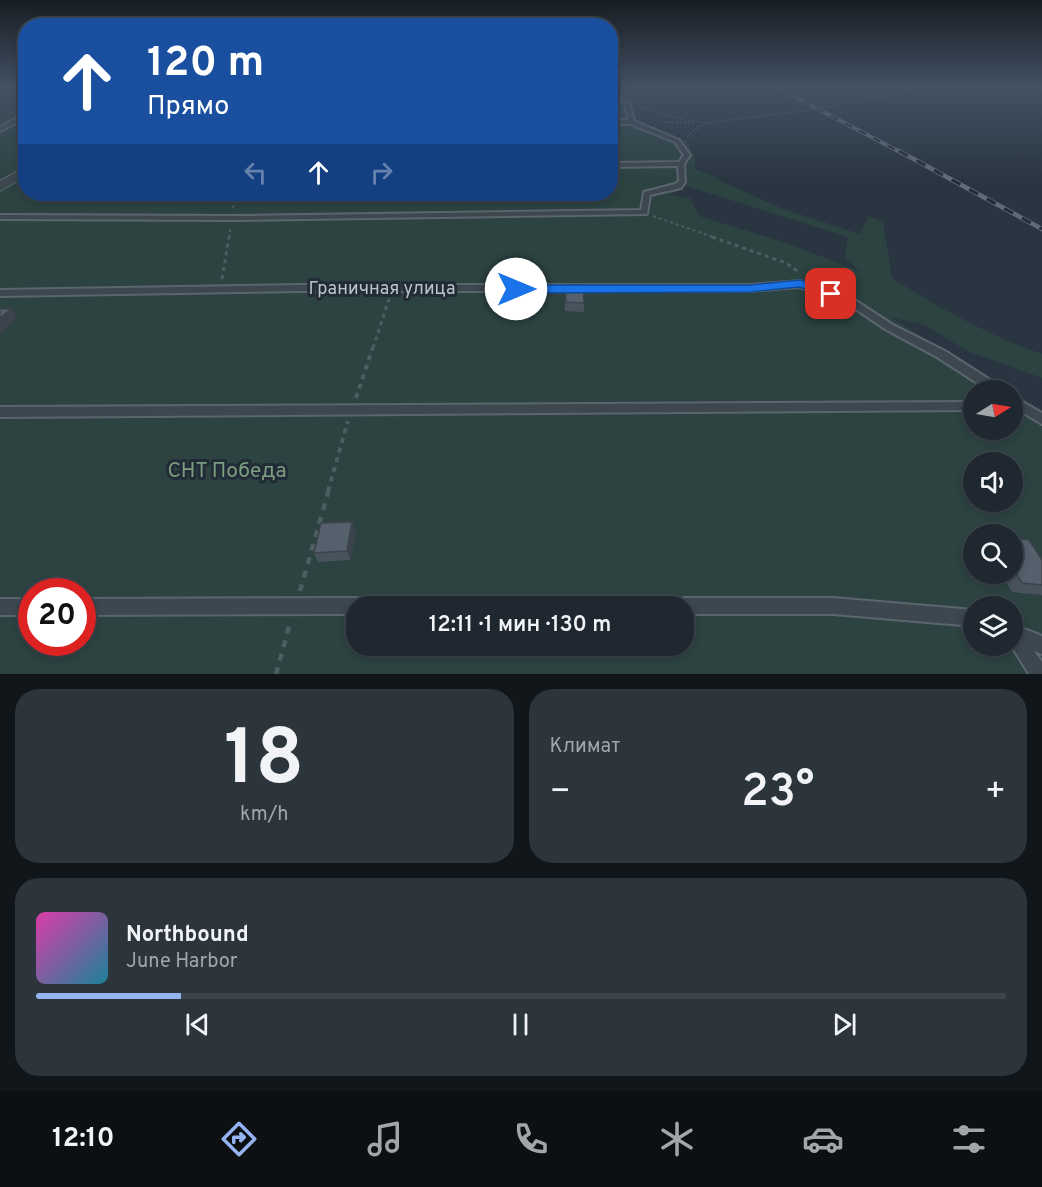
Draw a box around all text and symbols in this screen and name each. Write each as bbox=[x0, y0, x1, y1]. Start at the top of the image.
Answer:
text: 120 m bbox=[147, 38, 264, 91]
icon: ahead bbox=[48, 42, 126, 120]
text: Прямо bbox=[147, 90, 229, 124]
icon: left bbox=[239, 156, 272, 189]
icon: ahead bbox=[302, 156, 335, 189]
icon: right bbox=[365, 156, 398, 189]
position arrow bbox=[484, 257, 548, 321]
pin bbox=[805, 268, 856, 319]
icon: arrive bbox=[814, 277, 847, 310]
street label: Граничная улица bbox=[309, 278, 455, 301]
north arrow bbox=[963, 380, 1023, 440]
map controls bbox=[963, 380, 1023, 656]
button: sound bbox=[963, 452, 1023, 512]
park label: СНТ Победа bbox=[167, 458, 287, 485]
button: search bbox=[963, 524, 1023, 584]
speed limit sign: 20 bbox=[18, 578, 96, 656]
button: layers bbox=[963, 596, 1023, 656]
text: 12:11 · 1 мин · 130 m bbox=[429, 612, 611, 639]
text: 18 bbox=[224, 713, 304, 812]
text: Климат bbox=[550, 734, 620, 760]
text: 23° bbox=[741, 765, 814, 822]
text: − bbox=[550, 772, 571, 814]
text: + bbox=[985, 772, 1006, 814]
text: km/h bbox=[240, 802, 289, 828]
text: Northbound bbox=[126, 922, 249, 949]
text: June Harbor bbox=[126, 949, 238, 975]
icon: previous bbox=[181, 1008, 214, 1041]
icon: pause bbox=[504, 1008, 537, 1041]
icon: next bbox=[828, 1008, 861, 1041]
icon: directions bbox=[218, 1118, 260, 1160]
icon: music bbox=[364, 1118, 406, 1160]
icon: phone bbox=[510, 1118, 552, 1160]
icon: climate bbox=[656, 1118, 698, 1160]
icon: car bbox=[802, 1118, 844, 1160]
icon: filters bbox=[948, 1118, 990, 1160]
text: 12:10 bbox=[52, 1122, 114, 1156]

